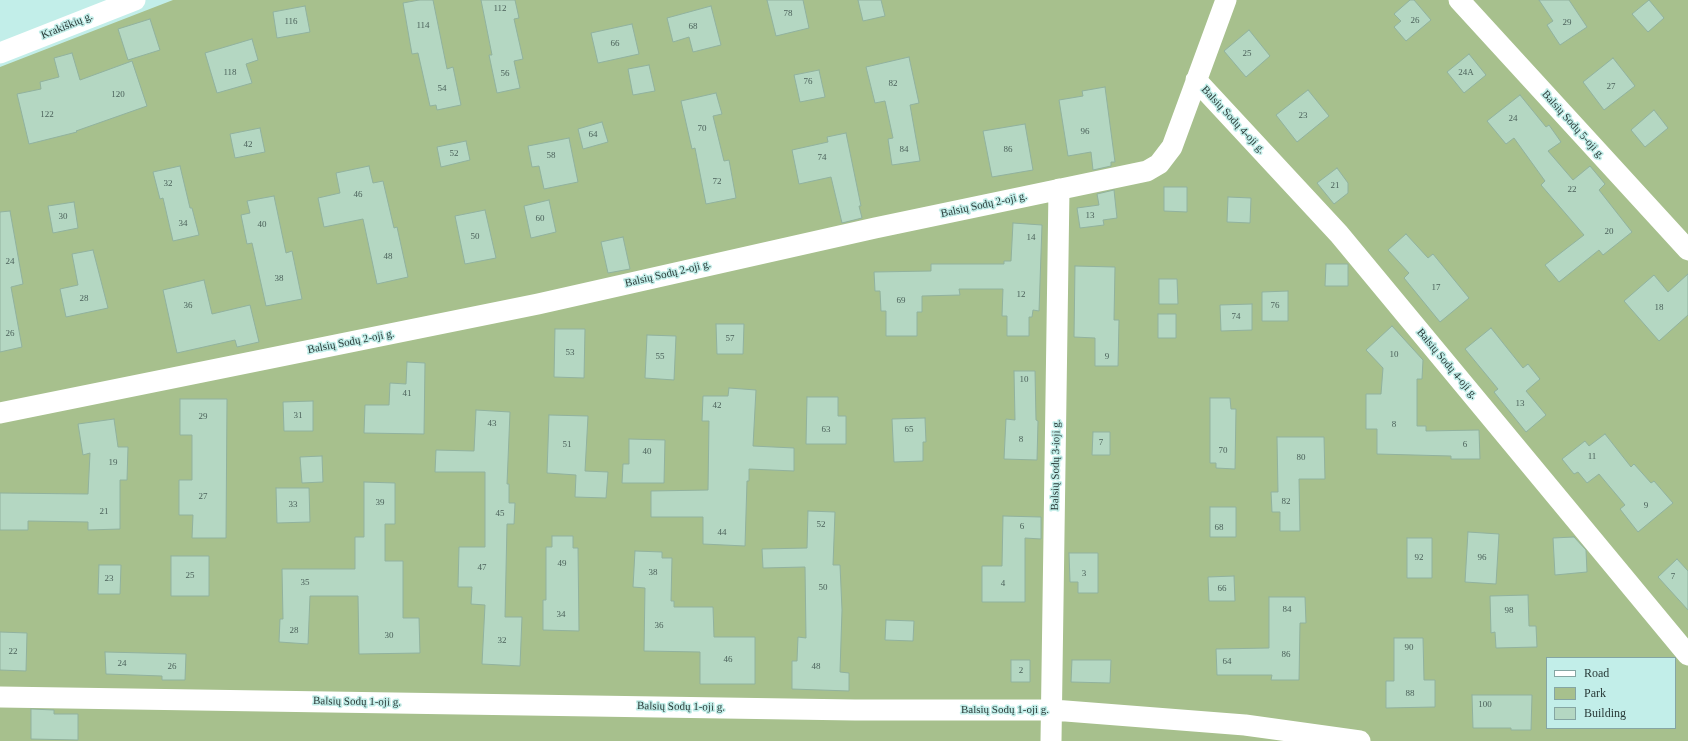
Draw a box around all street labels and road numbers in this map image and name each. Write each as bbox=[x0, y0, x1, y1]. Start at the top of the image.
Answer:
street label: Krakiškių g. bbox=[39, 10, 95, 42]
street label: Balsių Sodų 4-oji g. bbox=[1198, 83, 1268, 157]
street label: Balsių Sodų 5-oji g. bbox=[1539, 88, 1607, 162]
street label: Balsių Sodų 2-oji g. bbox=[940, 189, 1028, 221]
street label: Balsių Sodų 2-oji g. bbox=[624, 258, 712, 290]
street label: Balsių Sodų 4-oji g. bbox=[1414, 326, 1480, 402]
street label: Balsių Sodų 2-oji g. bbox=[307, 327, 395, 357]
street label: Balsių Sodų 3-ioji g. bbox=[1049, 419, 1063, 511]
street label: Balsių Sodų 1-oji g. bbox=[313, 695, 401, 709]
street label: Balsių Sodų 1-oji g. bbox=[637, 700, 725, 714]
street label: Balsių Sodų 1-oji g. bbox=[961, 703, 1049, 717]

